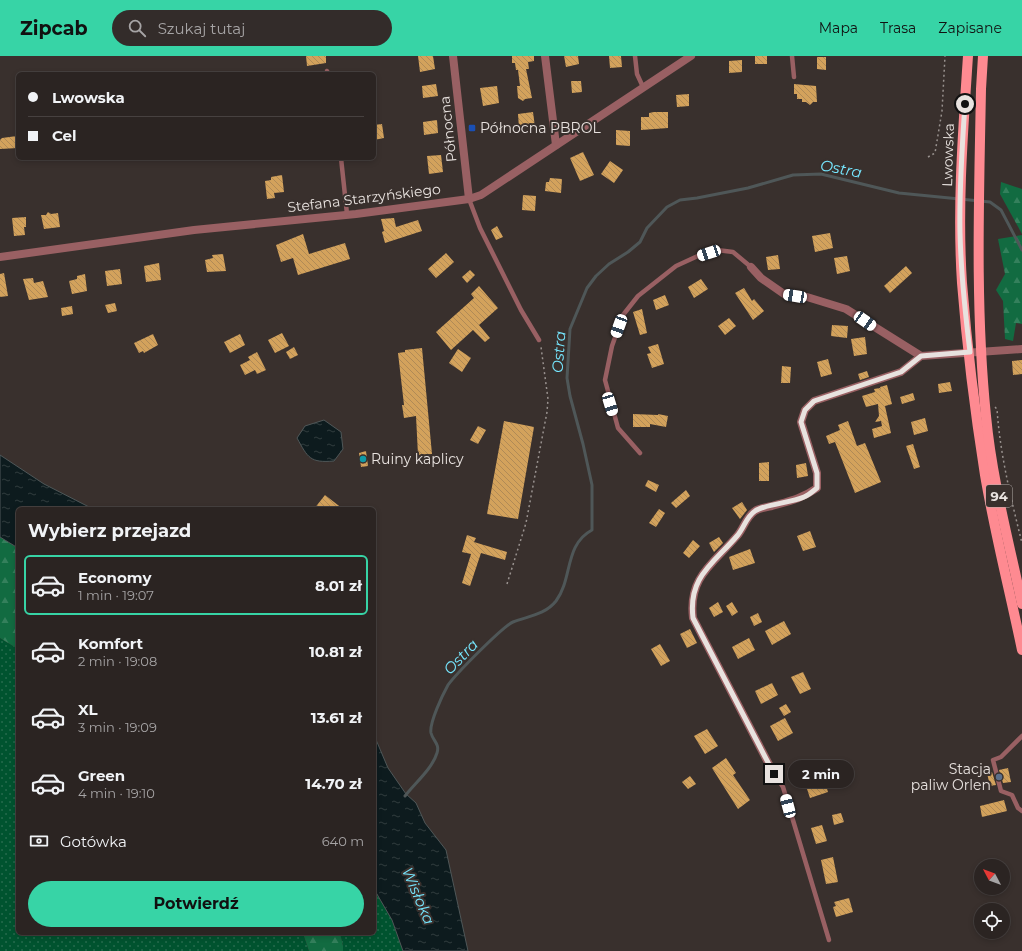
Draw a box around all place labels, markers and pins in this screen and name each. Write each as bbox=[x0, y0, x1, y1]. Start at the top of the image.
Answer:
place label: Północna PBROL bbox=[480, 119, 601, 137]
marker: Północna PBROL bbox=[467, 123, 477, 133]
place label: Ruiny kaplicy bbox=[371, 450, 464, 468]
marker: Ruiny kaplicy bbox=[358, 454, 368, 464]
place label: Stacja paliw Orlen bbox=[911, 760, 991, 794]
marker: Stacja paliw Orlen bbox=[994, 772, 1004, 782]

